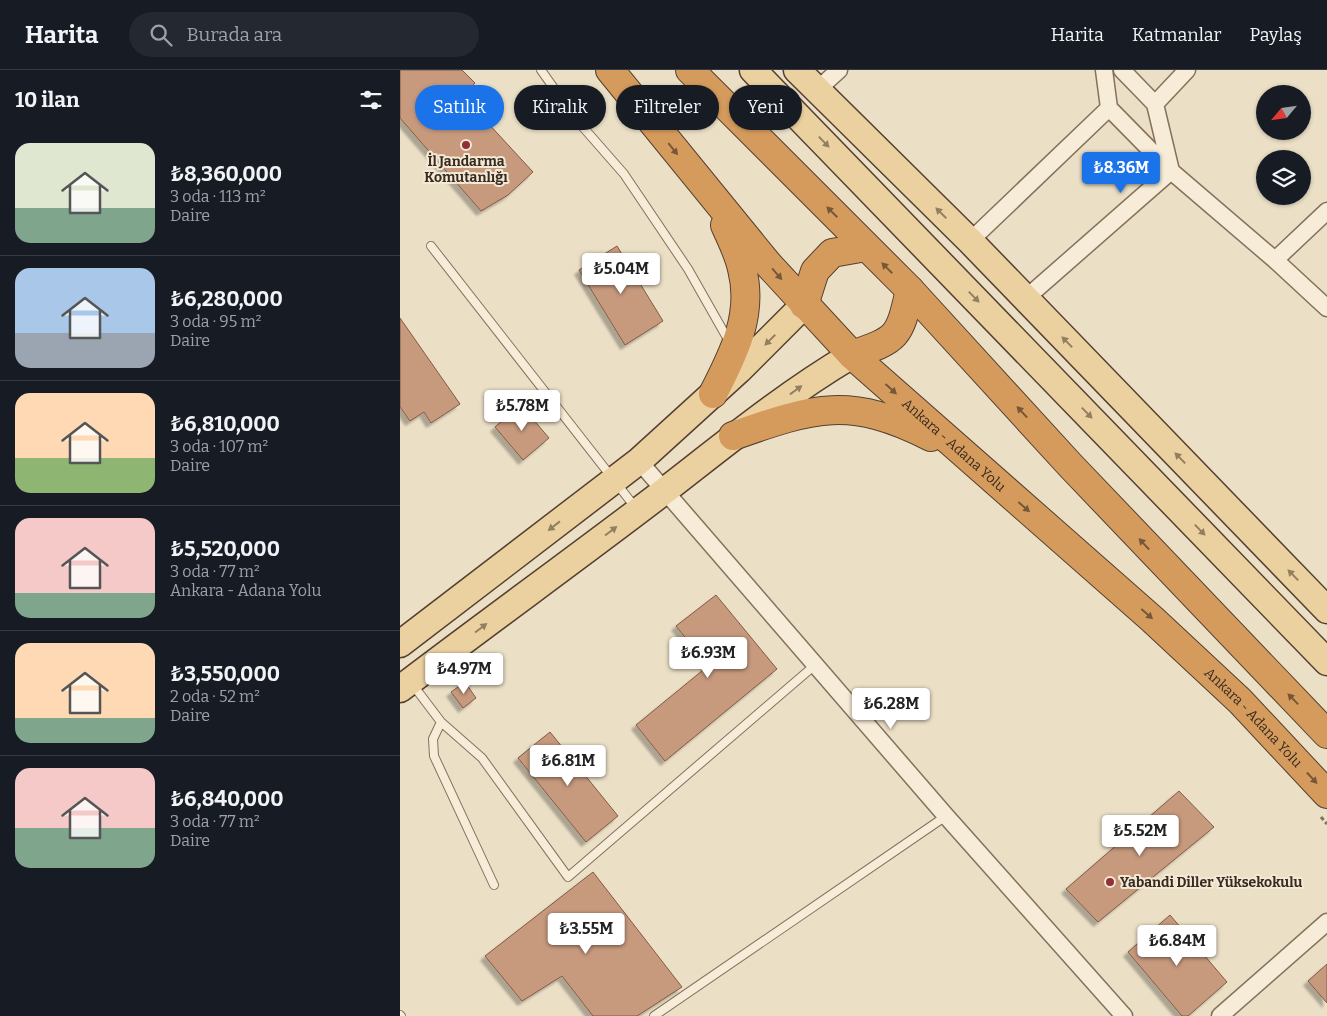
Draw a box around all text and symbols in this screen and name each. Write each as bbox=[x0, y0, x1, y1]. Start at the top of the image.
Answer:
search box bbox=[129, 12, 479, 57]
text: Harita bbox=[25, 21, 99, 49]
icon: search bbox=[147, 21, 175, 49]
text: Burada ara bbox=[187, 23, 282, 46]
text: Harita bbox=[1051, 24, 1104, 46]
text: Katmanlar bbox=[1132, 24, 1221, 46]
text: Paylaş bbox=[1249, 24, 1302, 46]
chip: Satılık bbox=[415, 85, 504, 130]
chip: Kiralık bbox=[514, 85, 606, 130]
chip: Filtreler bbox=[616, 85, 719, 130]
chip: Yeni bbox=[729, 85, 802, 130]
north arrow bbox=[1256, 85, 1311, 140]
map controls bbox=[1256, 85, 1311, 205]
icon: filters bbox=[357, 86, 385, 114]
text: 10 ilan bbox=[15, 87, 80, 113]
one-way arrow bbox=[818, 136, 830, 148]
marker: İl Jandarma Komutanlığı bbox=[460, 139, 472, 151]
one-way arrow bbox=[668, 142, 679, 155]
button: layers bbox=[1256, 150, 1311, 205]
place label: İl Jandarma Komutanlığı bbox=[424, 152, 508, 186]
pin: ₺8.36M bbox=[1080, 152, 1162, 194]
text: ₺8.36M bbox=[1093, 158, 1149, 177]
text: ₺8,360,000 bbox=[170, 161, 282, 187]
icon: home bbox=[55, 163, 115, 223]
text: 3 oda · 113 m² bbox=[170, 187, 266, 206]
text: Daire bbox=[170, 206, 210, 225]
one-way arrow bbox=[826, 207, 838, 219]
one-way arrow bbox=[936, 207, 948, 219]
pin: ₺5.04M bbox=[580, 252, 662, 295]
text: ₺5.04M bbox=[593, 259, 649, 278]
one-way arrow bbox=[881, 262, 893, 274]
one-way arrow bbox=[771, 267, 782, 280]
text: ₺6,280,000 bbox=[170, 286, 283, 312]
icon: home bbox=[55, 288, 115, 348]
one-way arrow bbox=[968, 290, 980, 302]
text: 3 oda · 95 m² bbox=[170, 312, 261, 331]
text: Daire bbox=[170, 331, 210, 350]
one-way arrow bbox=[764, 334, 776, 346]
one-way arrow bbox=[1061, 336, 1073, 348]
one-way arrow bbox=[885, 383, 897, 394]
one-way arrow bbox=[789, 385, 802, 396]
pin: ₺5.78M bbox=[481, 390, 563, 432]
street label: Ankara - Adana Yolu bbox=[899, 395, 1010, 495]
text: ₺5.78M bbox=[495, 396, 549, 415]
one-way arrow bbox=[1016, 406, 1028, 418]
one-way arrow bbox=[1081, 407, 1093, 419]
text: ₺6,810,000 bbox=[170, 411, 280, 437]
icon: home bbox=[55, 413, 115, 473]
text: 3 oda · 107 m² bbox=[170, 437, 268, 456]
one-way arrow bbox=[1174, 453, 1186, 465]
text: Daire bbox=[170, 456, 210, 475]
one-way arrow bbox=[1018, 501, 1030, 513]
one-way arrow bbox=[548, 521, 561, 532]
one-way arrow bbox=[1194, 524, 1206, 536]
one-way arrow bbox=[604, 526, 618, 536]
text: ₺5,520,000 bbox=[170, 536, 280, 562]
icon: home bbox=[55, 538, 115, 598]
one-way arrow bbox=[1138, 538, 1150, 550]
text: 3 oda · 77 m² bbox=[170, 562, 260, 581]
one-way arrow bbox=[1287, 569, 1299, 581]
text: Ankara - Adana Yolu bbox=[170, 581, 321, 600]
one-way arrow bbox=[1140, 608, 1152, 620]
one-way arrow bbox=[474, 623, 487, 634]
pin: ₺6.93M bbox=[667, 636, 749, 679]
text: ₺6.93M bbox=[680, 643, 736, 662]
pin: ₺4.97M bbox=[423, 652, 505, 695]
text: ₺4.97M bbox=[436, 659, 492, 678]
text: ₺3,550,000 bbox=[170, 661, 280, 687]
icon: home bbox=[55, 663, 115, 723]
street label: Ankara - Adana Yolu bbox=[1201, 664, 1306, 771]
text: 2 oda · 52 m² bbox=[170, 687, 260, 706]
pin: ₺6.28M bbox=[850, 688, 932, 730]
one-way arrow bbox=[1287, 693, 1299, 705]
text: ₺6.28M bbox=[863, 694, 919, 713]
text: Daire bbox=[170, 706, 210, 725]
pin: ₺6.81M bbox=[527, 744, 609, 787]
text: ₺6.81M bbox=[541, 751, 595, 770]
one-way arrow bbox=[1306, 771, 1318, 783]
text: ₺6,840,000 bbox=[170, 786, 284, 812]
icon: home bbox=[55, 788, 115, 848]
text: 3 oda · 77 m² bbox=[170, 812, 260, 831]
pin: ₺5.52M bbox=[1099, 814, 1181, 857]
text: ₺5.52M bbox=[1113, 821, 1167, 840]
text: Daire bbox=[170, 831, 210, 850]
place label: Yabandi Diller Yüksekokulu bbox=[1120, 874, 1303, 891]
marker: Yabandi Diller Yüksekokulu bbox=[1104, 876, 1116, 888]
pin: ₺3.55M bbox=[545, 912, 627, 955]
text: ₺3.55M bbox=[559, 919, 613, 938]
pin: ₺6.84M bbox=[1136, 924, 1218, 967]
text: ₺6.84M bbox=[1148, 931, 1206, 950]

